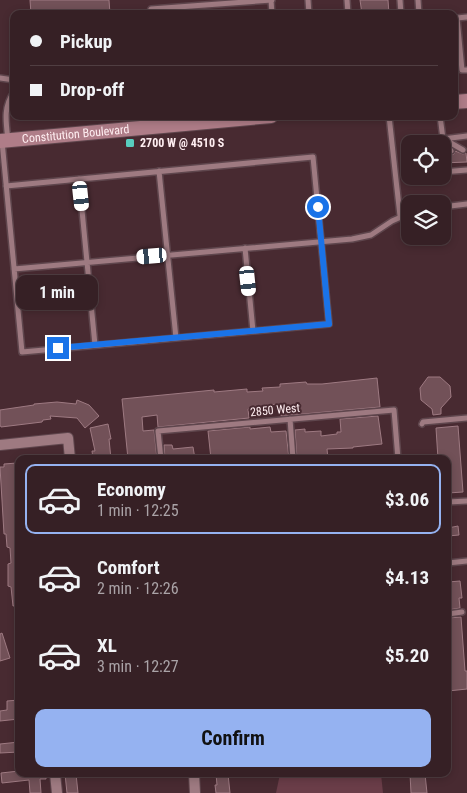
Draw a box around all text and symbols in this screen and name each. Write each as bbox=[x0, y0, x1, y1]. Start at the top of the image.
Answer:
text: Pickup bbox=[60, 30, 112, 53]
text: Drop-off bbox=[60, 78, 124, 101]
street label: Constitution Boulevard bbox=[21, 122, 130, 146]
map controls bbox=[401, 135, 451, 245]
button: locate bbox=[401, 135, 451, 185]
place label: 2700 W @ 4510 S bbox=[140, 136, 225, 150]
marker: 2700 W @ 4510 S bbox=[124, 137, 136, 149]
car bbox=[71, 180, 90, 212]
button: layers bbox=[401, 195, 451, 245]
route start bbox=[307, 196, 329, 218]
car bbox=[136, 247, 167, 265]
car bbox=[238, 265, 257, 297]
callout: 1 min bbox=[17, 276, 99, 310]
text: 1 min bbox=[39, 283, 75, 302]
route end bbox=[47, 337, 69, 359]
street label: 2850 West bbox=[249, 401, 301, 419]
icon: car bbox=[37, 477, 82, 522]
text: Economy bbox=[97, 478, 166, 501]
text: $3.06 bbox=[385, 488, 429, 511]
text: 1 min · 12:25 bbox=[97, 501, 179, 520]
icon: car bbox=[37, 555, 82, 600]
text: Comfort bbox=[97, 556, 160, 579]
text: $4.13 bbox=[385, 566, 429, 589]
text: 2 min · 12:26 bbox=[97, 579, 179, 598]
icon: car bbox=[37, 633, 82, 678]
text: XL bbox=[97, 634, 117, 657]
text: $5.20 bbox=[385, 644, 429, 667]
text: 3 min · 12:27 bbox=[97, 657, 179, 676]
button: Confirm bbox=[35, 709, 431, 767]

